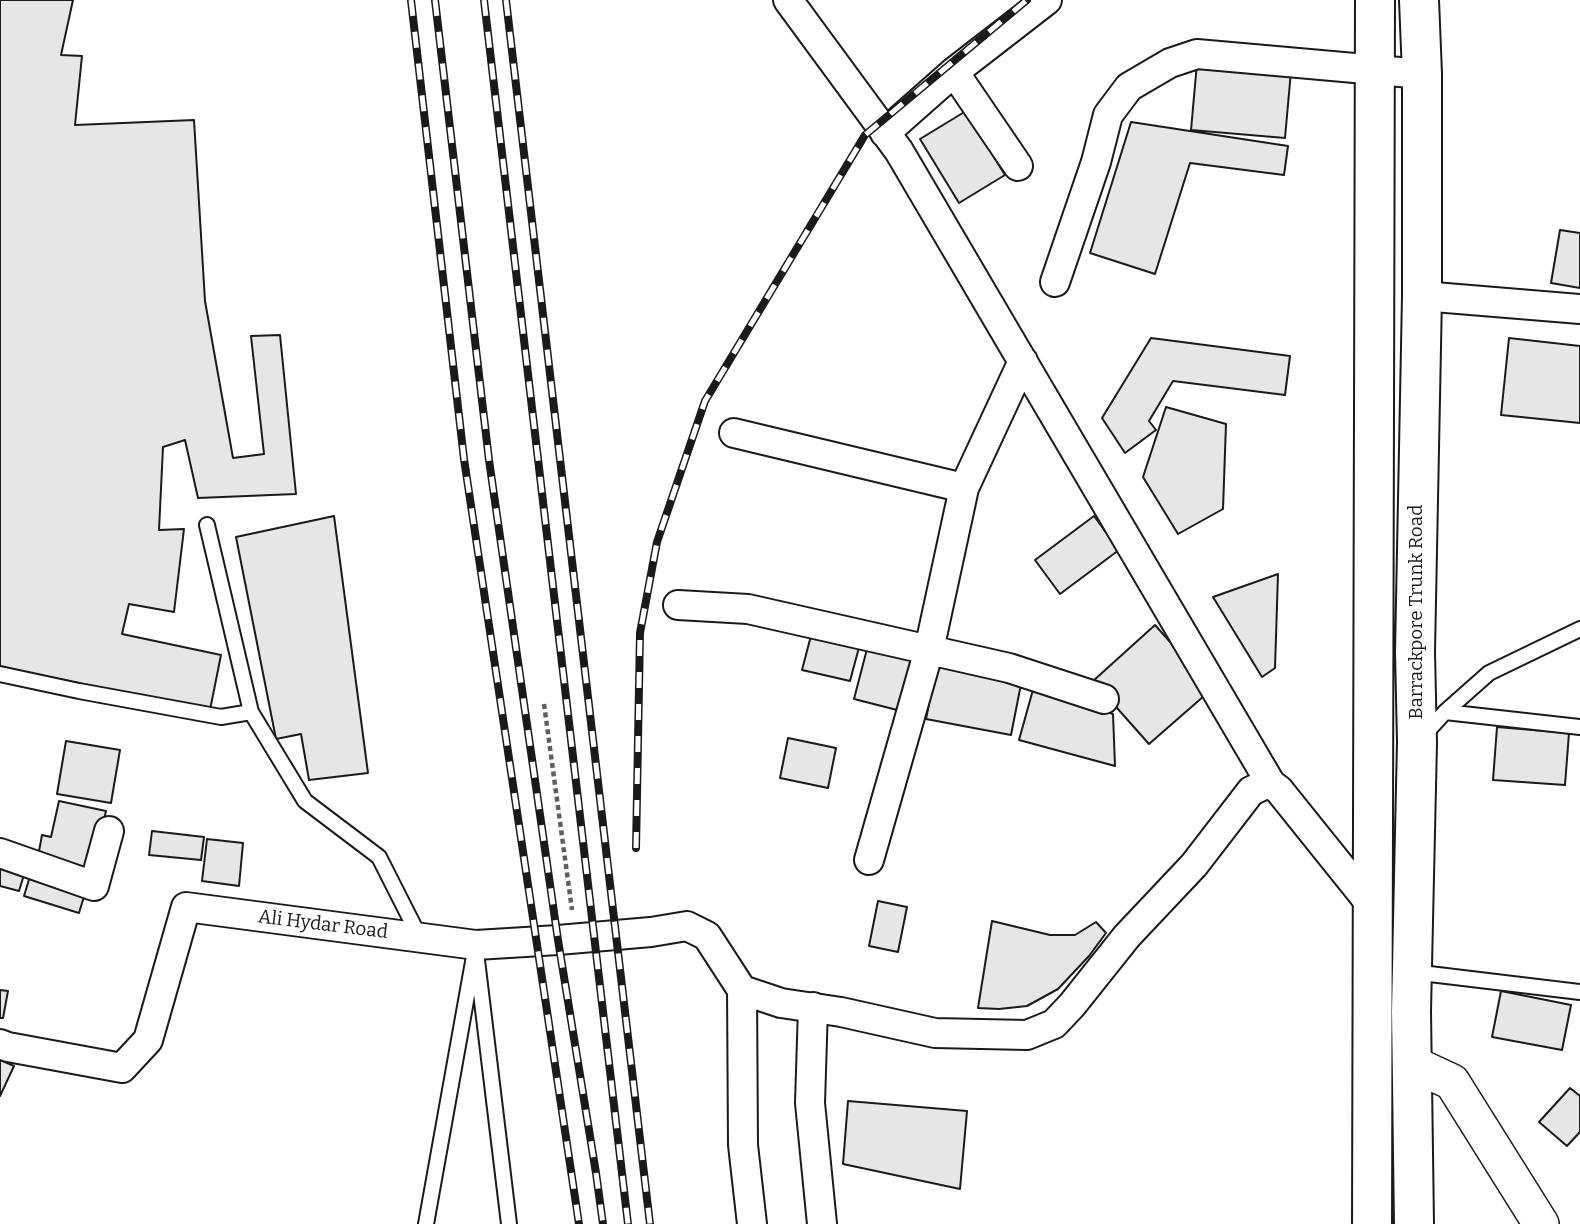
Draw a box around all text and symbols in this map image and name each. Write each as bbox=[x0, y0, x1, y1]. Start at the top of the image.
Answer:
street label: Barrackpore Trunk Road bbox=[1406, 505, 1428, 719]
street label: Ali Hydar Road bbox=[257, 906, 389, 944]

